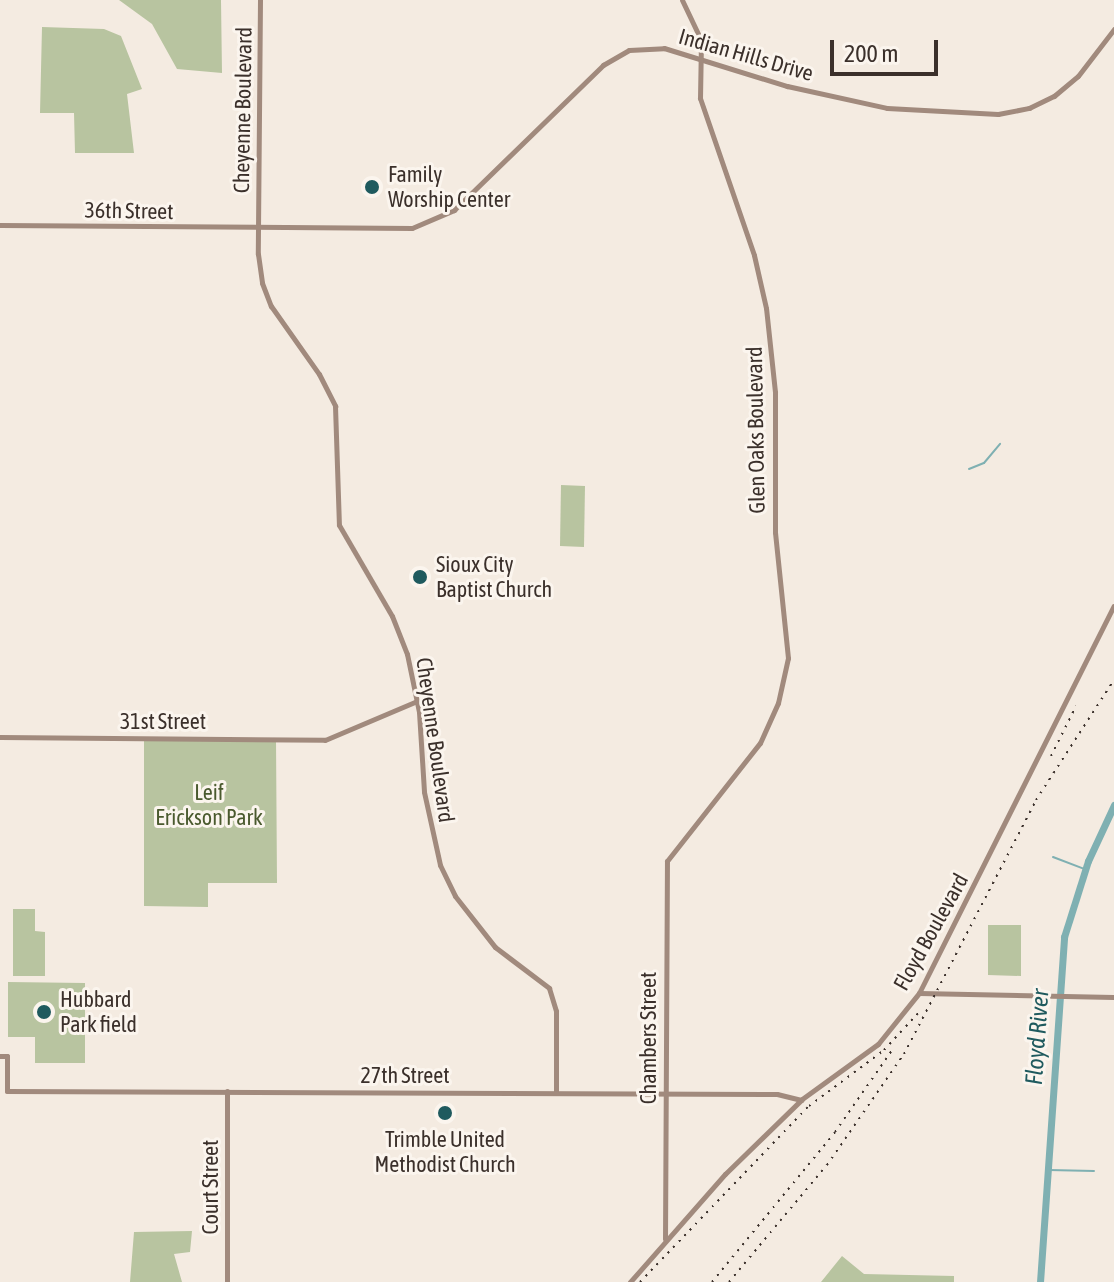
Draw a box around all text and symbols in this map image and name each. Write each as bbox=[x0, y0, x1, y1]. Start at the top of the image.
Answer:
street label: Indian Hills Drive bbox=[676, 23, 816, 87]
scale bar bbox=[834, 24, 942, 74]
street label: Cheyenne Boulevard bbox=[228, 27, 258, 193]
text: 200 m bbox=[844, 40, 898, 67]
place label: Family Worship Center bbox=[388, 161, 510, 212]
marker: Family Worship Center bbox=[363, 178, 381, 196]
street label: 36th Street bbox=[84, 197, 174, 225]
street label: Glen Oaks Boulevard bbox=[741, 346, 771, 514]
place label: Sioux City Baptist Church bbox=[436, 551, 552, 602]
marker: Sioux City Baptist Church bbox=[411, 568, 429, 586]
street label: Cheyenne Boulevard bbox=[410, 656, 460, 824]
street label: 31st Street bbox=[120, 709, 206, 735]
park label: Leif Erickson Park bbox=[155, 779, 263, 830]
street label: Floyd Boulevard bbox=[888, 869, 974, 995]
street label: Chambers Street bbox=[636, 972, 662, 1104]
place label: Hubbard Park field bbox=[60, 986, 137, 1038]
water label: Floyd River bbox=[1019, 988, 1055, 1086]
marker: Hubbard Park field bbox=[35, 1003, 53, 1021]
street label: 27th Street bbox=[361, 1063, 449, 1089]
marker: Trimble United Methodist Church bbox=[436, 1104, 454, 1122]
place label: Trimble United Methodist Church bbox=[374, 1126, 516, 1178]
street label: Court Street bbox=[198, 1140, 224, 1234]

